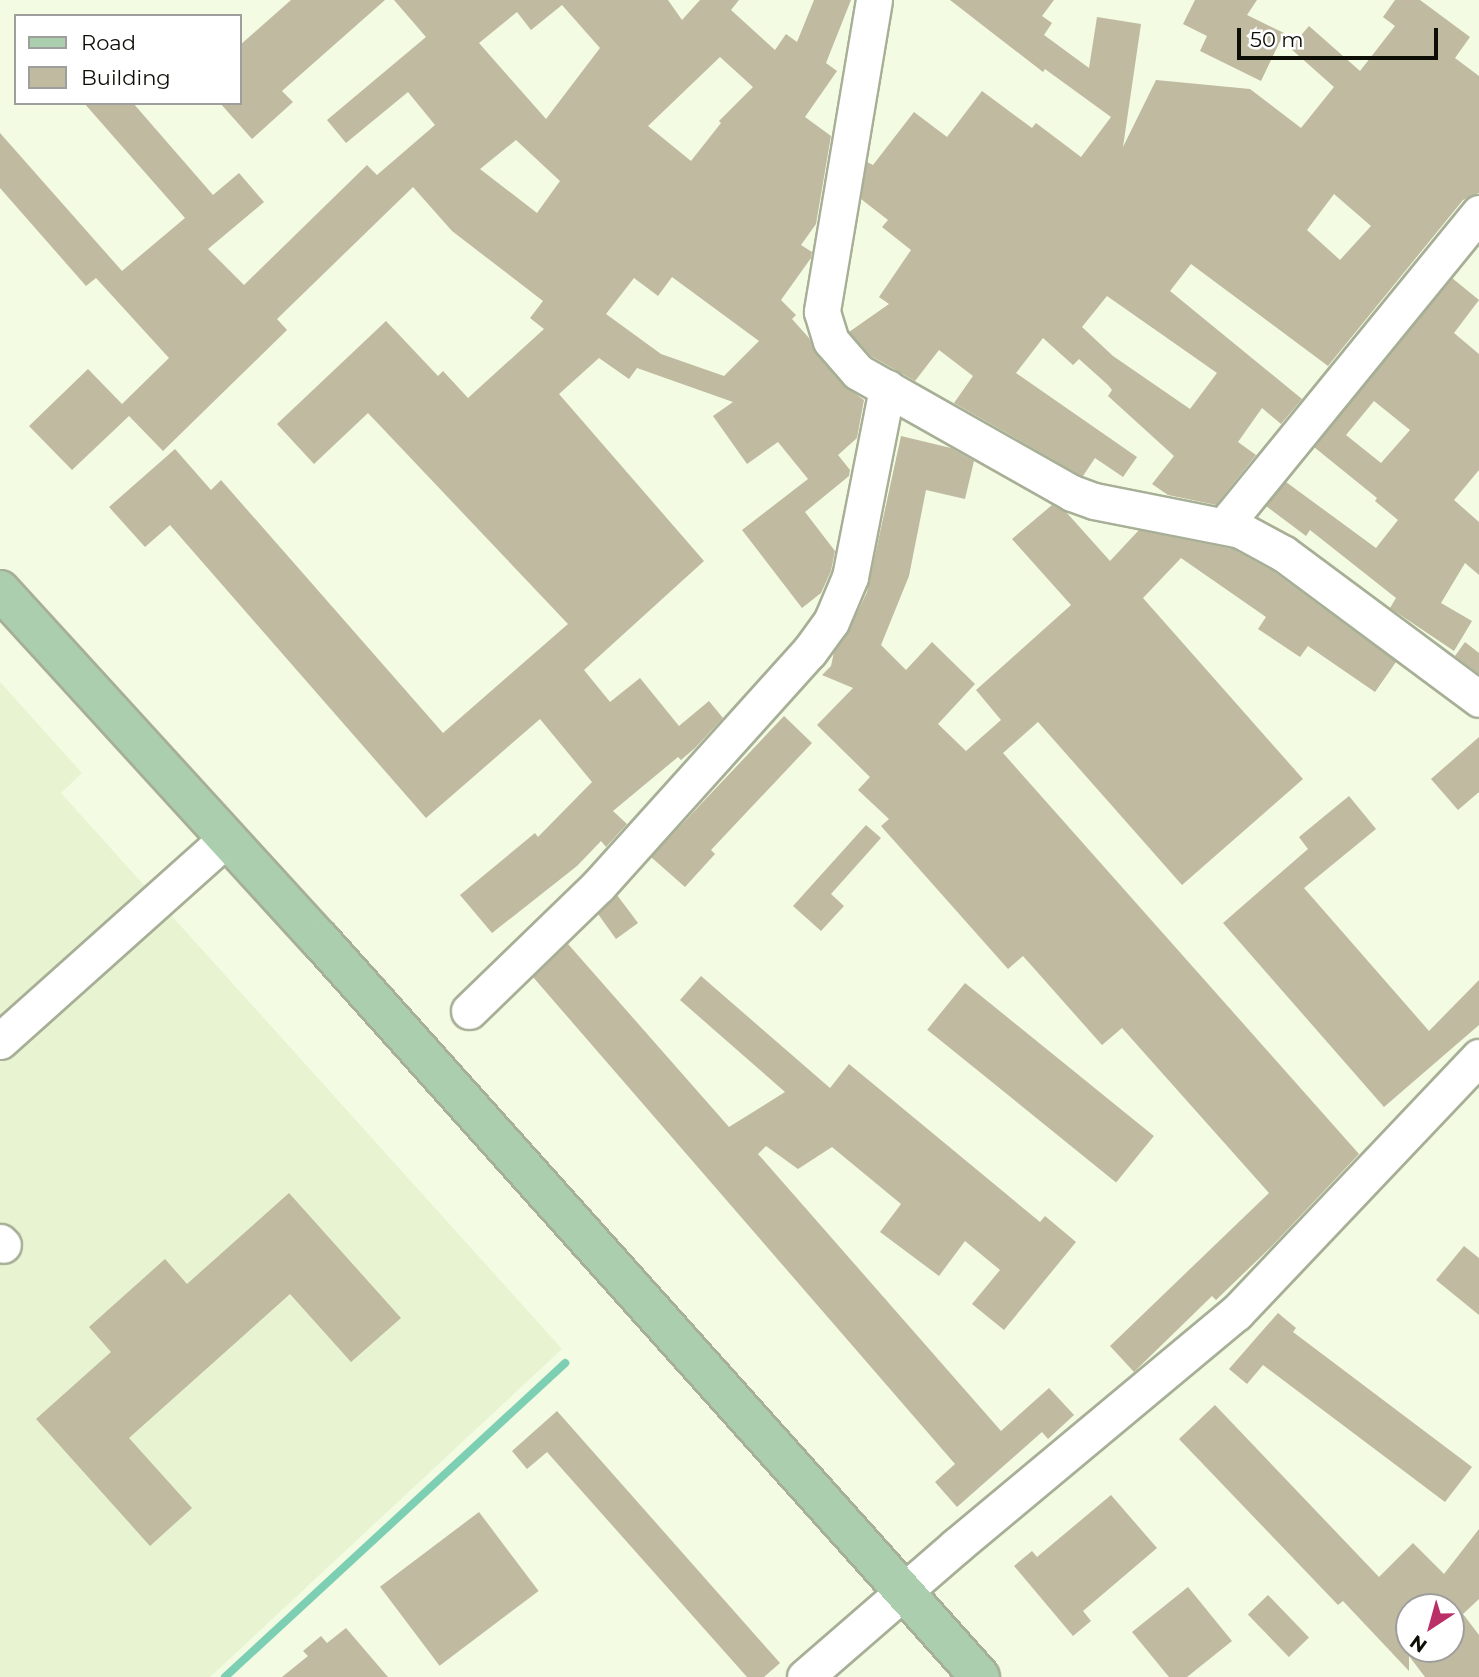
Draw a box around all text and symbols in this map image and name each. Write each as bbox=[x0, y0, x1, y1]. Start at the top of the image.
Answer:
legend bbox=[14, 14, 242, 105]
scale bar bbox=[1241, 14, 1442, 58]
text: 50 m bbox=[1250, 27, 1304, 52]
text: Road bbox=[81, 30, 136, 55]
text: Building bbox=[81, 65, 171, 90]
north arrow bbox=[1395, 1593, 1465, 1663]
text: N bbox=[1406, 1630, 1432, 1658]

